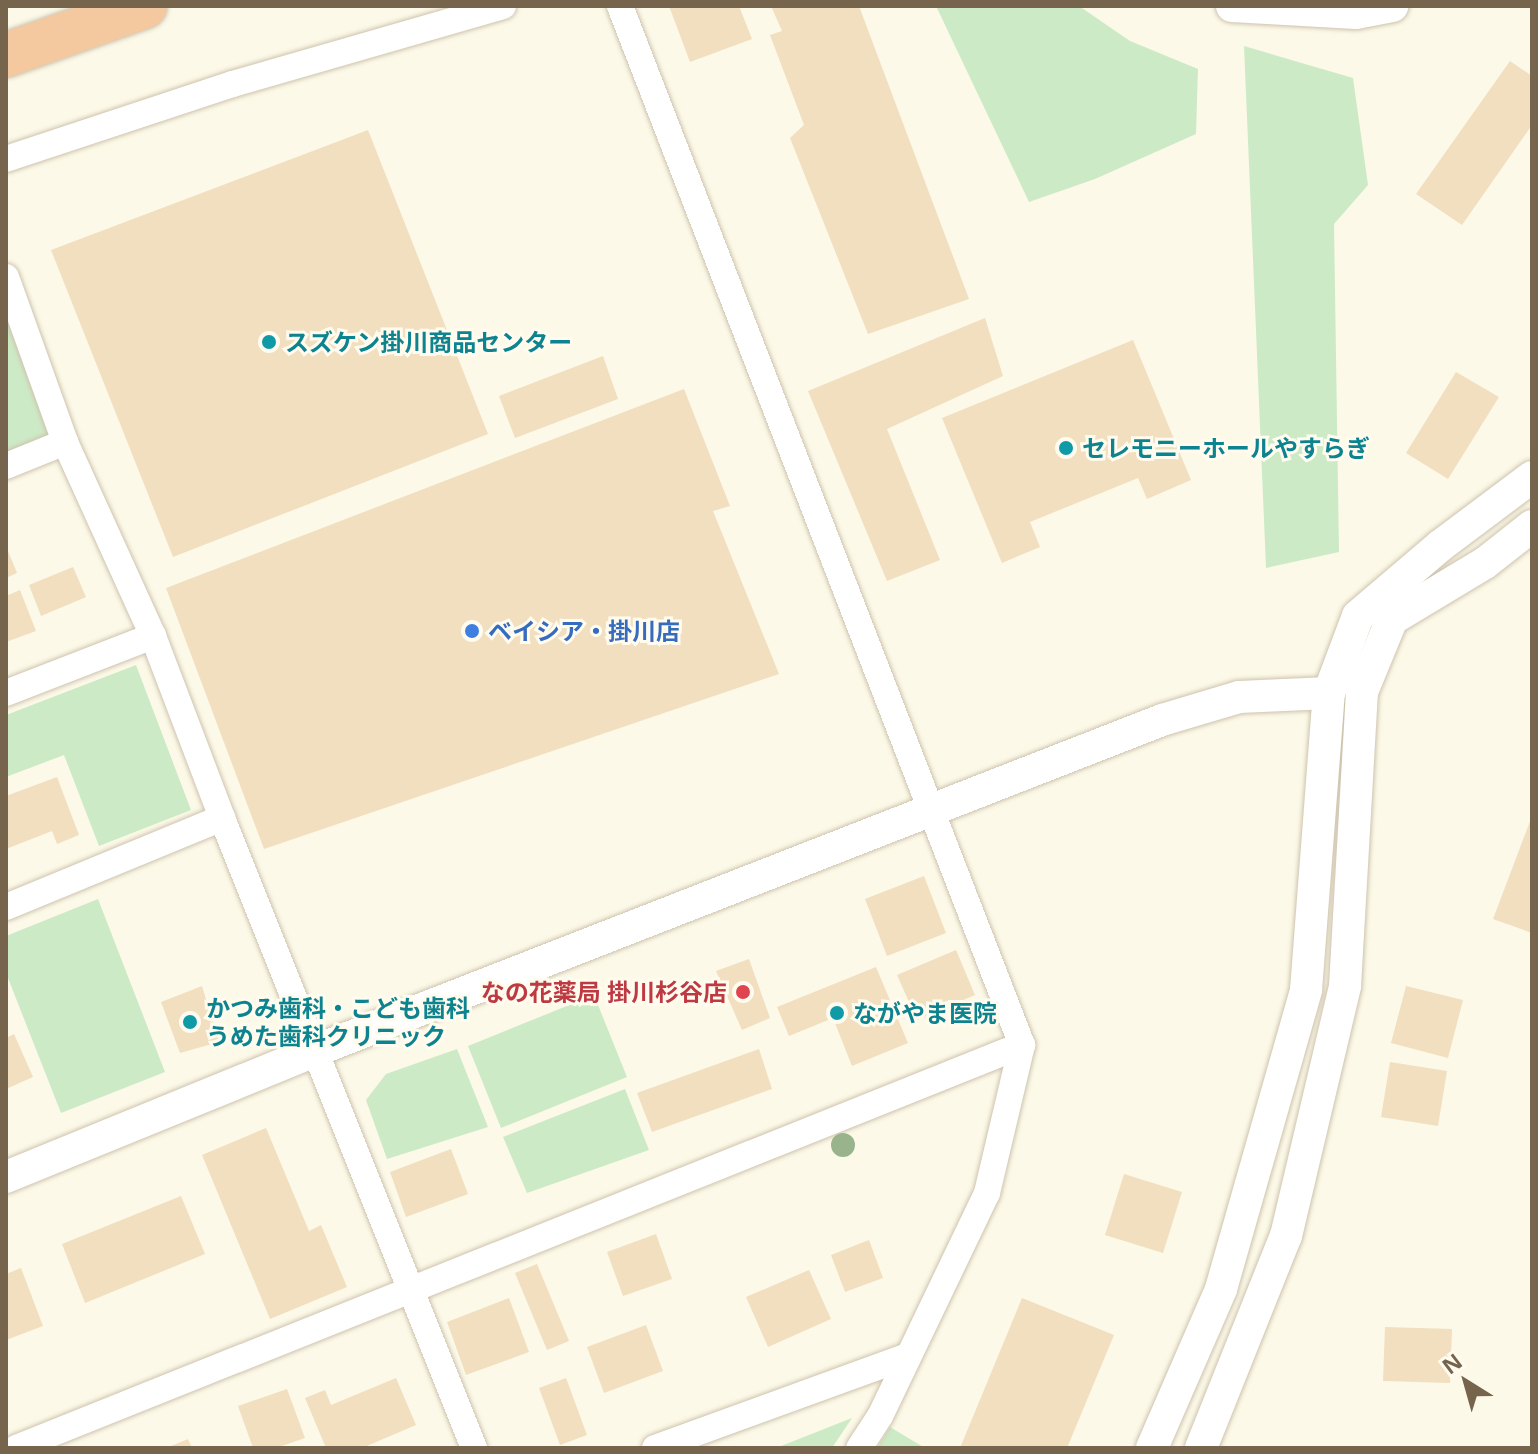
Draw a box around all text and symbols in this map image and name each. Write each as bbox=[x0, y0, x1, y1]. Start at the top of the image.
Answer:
place label: スズケン掛川商品センター bbox=[285, 328, 573, 356]
marker: スズケン掛川商品センター bbox=[260, 333, 278, 351]
place label: セレモニーホールやすらぎ bbox=[1082, 434, 1370, 462]
marker: セレモニーホールやすらぎ bbox=[1057, 439, 1075, 457]
place label: ベイシア・掛川店 bbox=[488, 617, 680, 645]
marker: ベイシア・掛川店 bbox=[463, 622, 481, 640]
place label: なの花薬局 掛川杉谷店 bbox=[481, 978, 727, 1006]
marker: なの花薬局 掛川杉谷店 bbox=[734, 983, 752, 1001]
place label: かつみ歯科・こども歯科 うめた歯科クリニック bbox=[206, 994, 470, 1050]
place label: ながやま医院 bbox=[853, 999, 997, 1027]
marker: ながやま医院 bbox=[828, 1004, 846, 1022]
marker: かつみ歯科・こども歯科 うめた歯科クリニック bbox=[181, 1013, 199, 1031]
north arrow bbox=[1426, 1342, 1506, 1422]
text: N bbox=[1435, 1345, 1468, 1380]

